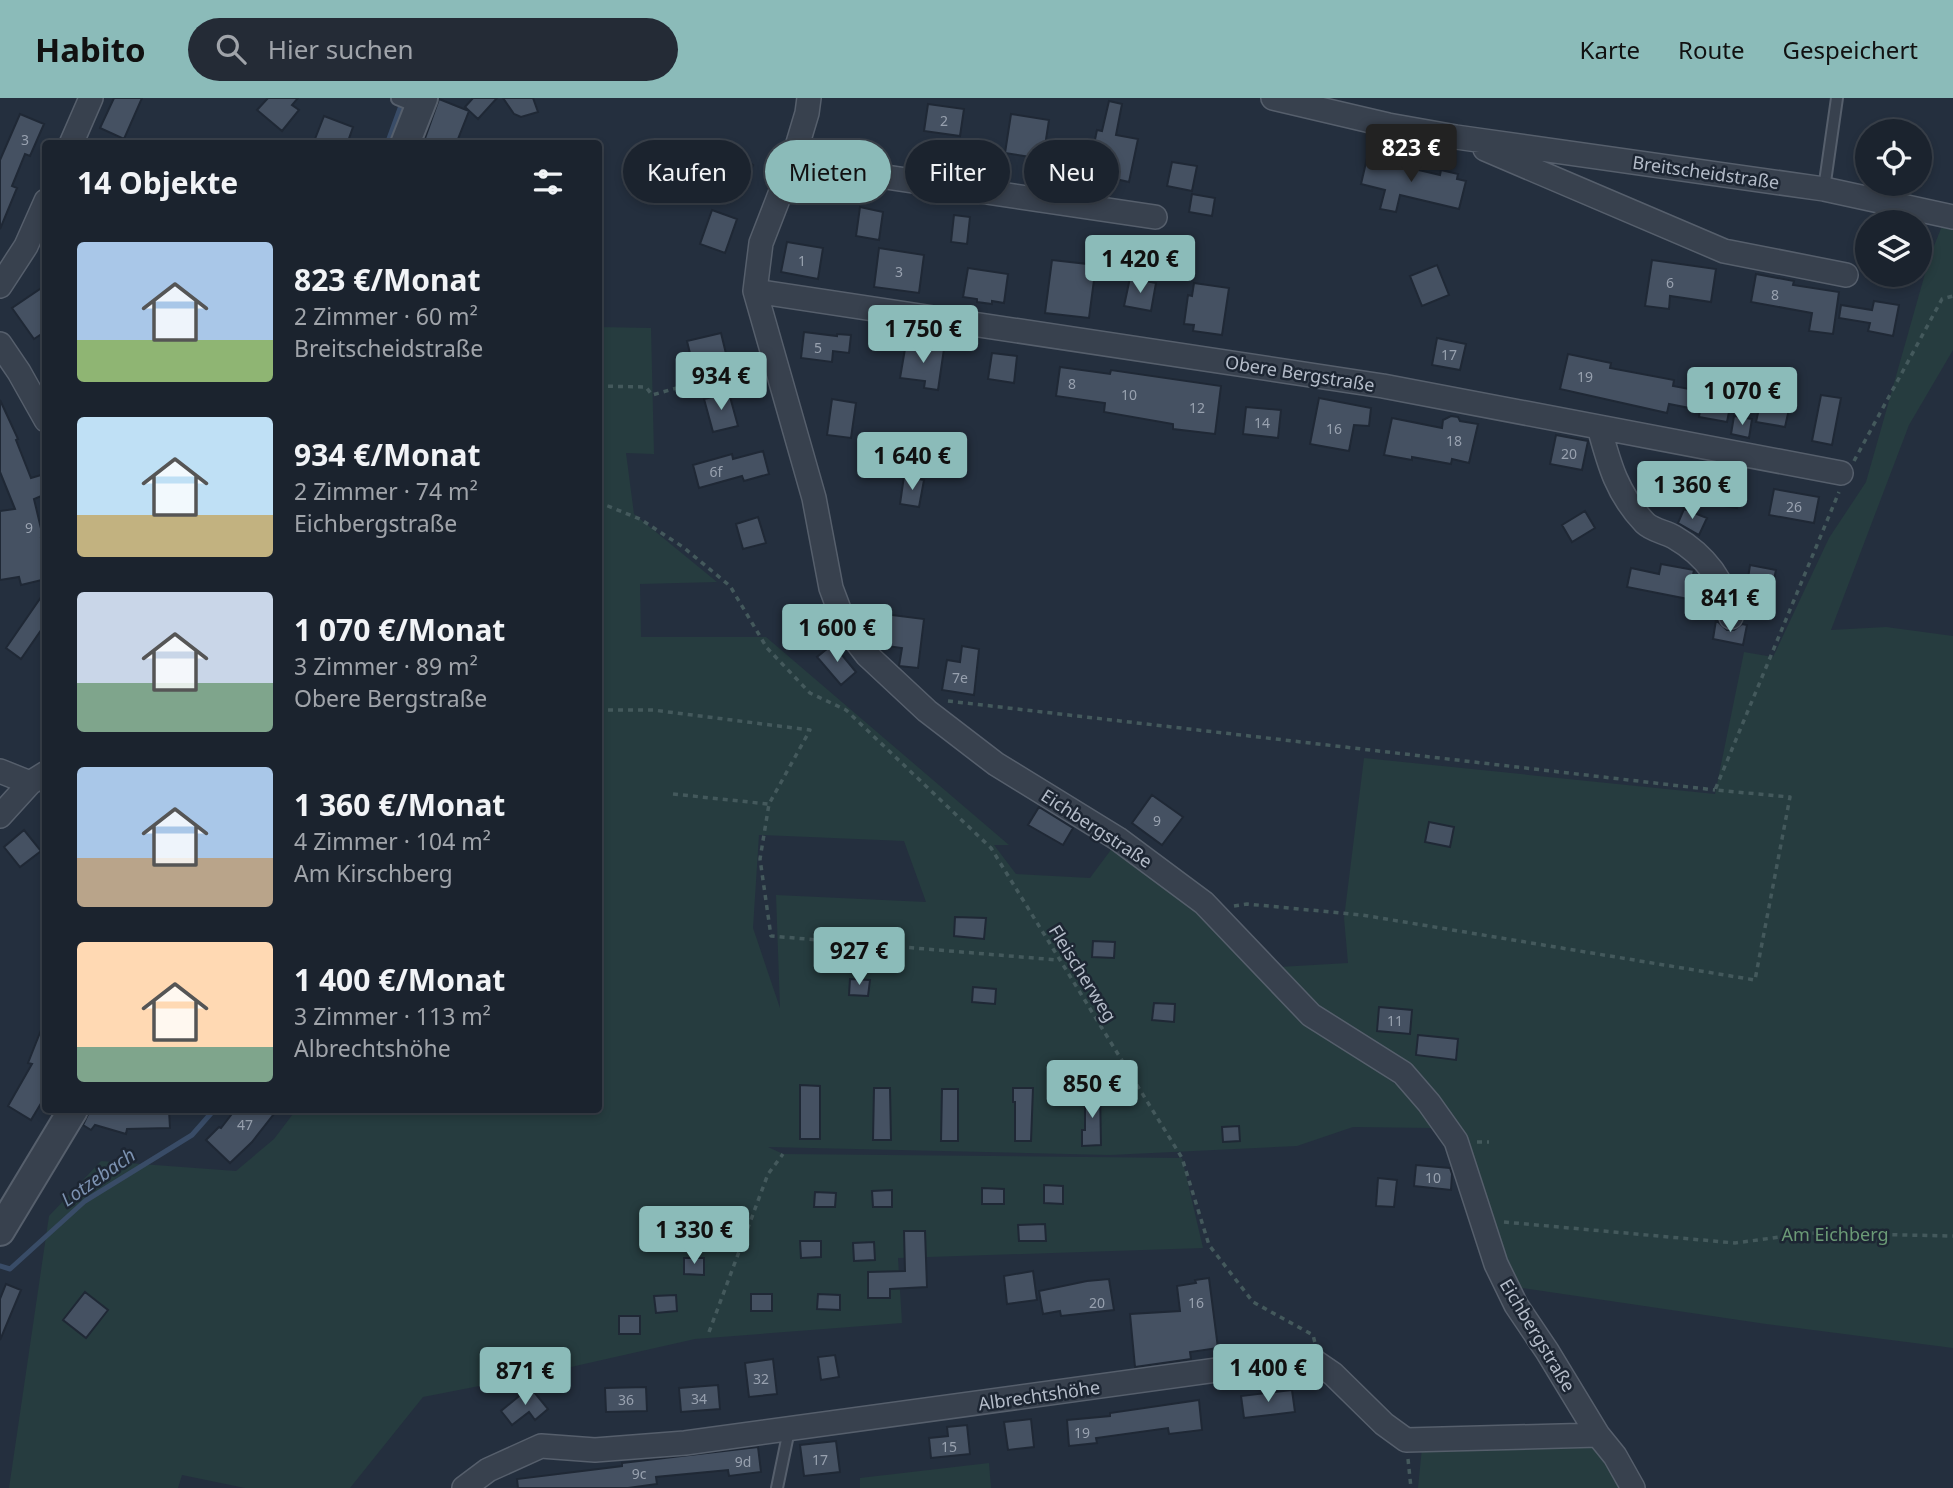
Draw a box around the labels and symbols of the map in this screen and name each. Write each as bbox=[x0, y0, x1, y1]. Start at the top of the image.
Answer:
house number: 2 bbox=[940, 111, 948, 130]
pin: 823 € bbox=[1362, 125, 1460, 184]
house number: 3 bbox=[21, 130, 29, 149]
street label: Breitscheidstraße bbox=[1631, 150, 1781, 194]
pin: 1 420 € bbox=[1075, 236, 1205, 295]
house number: 1 bbox=[798, 251, 806, 270]
house number: 3 bbox=[895, 262, 903, 281]
house number: 6 bbox=[1666, 273, 1674, 292]
house number: 8 bbox=[1771, 285, 1779, 304]
pin: 1 750 € bbox=[858, 306, 988, 365]
house number: 5 bbox=[814, 338, 822, 357]
house number: 17 bbox=[1441, 345, 1457, 364]
street label: Obere Bergstraße bbox=[1223, 349, 1377, 397]
pin: 934 € bbox=[672, 352, 770, 412]
house number: 19 bbox=[1577, 367, 1593, 386]
pin: 1 070 € bbox=[1677, 368, 1807, 427]
house number: 8 bbox=[1068, 374, 1076, 393]
house number: 10 bbox=[1121, 385, 1137, 404]
house number: 12 bbox=[1189, 398, 1205, 417]
house number: 14 bbox=[1254, 413, 1270, 432]
house number: 16 bbox=[1326, 419, 1342, 438]
house number: 18 bbox=[1446, 431, 1462, 450]
pin: 1 640 € bbox=[847, 432, 977, 492]
house number: 20 bbox=[1561, 444, 1577, 463]
house number: 6f bbox=[710, 462, 724, 481]
pin: 1 360 € bbox=[1627, 462, 1757, 521]
house number: 26 bbox=[1786, 497, 1802, 516]
house number: 9 bbox=[25, 518, 33, 537]
pin: 841 € bbox=[1681, 574, 1779, 634]
pin: 1 600 € bbox=[772, 604, 902, 664]
house number: 7e bbox=[952, 668, 968, 687]
street label: Eichbergstraße bbox=[1037, 783, 1157, 873]
house number: 9 bbox=[1153, 811, 1161, 830]
street label: Fleischerweg bbox=[1044, 920, 1122, 1026]
pin: 927 € bbox=[810, 928, 908, 987]
house number: 11 bbox=[1387, 1011, 1403, 1030]
pin: 850 € bbox=[1043, 1060, 1141, 1120]
house number: 47 bbox=[237, 1115, 253, 1134]
water label: Lotzebach bbox=[56, 1142, 140, 1212]
house number: 10 bbox=[1425, 1168, 1441, 1187]
pin: 1 330 € bbox=[629, 1206, 759, 1266]
park label: Am Eichberg bbox=[1782, 1222, 1888, 1246]
street label: Eichbergstraße bbox=[1495, 1274, 1581, 1396]
house number: 20 bbox=[1089, 1293, 1105, 1312]
house number: 16 bbox=[1188, 1293, 1204, 1312]
pin: 1 400 € bbox=[1203, 1344, 1333, 1404]
pin: 871 € bbox=[476, 1348, 574, 1407]
house number: 32 bbox=[753, 1369, 769, 1388]
street label: Albrechtshöhe bbox=[977, 1375, 1101, 1415]
house number: 34 bbox=[691, 1389, 707, 1408]
house number: 36 bbox=[618, 1390, 634, 1409]
house number: 19 bbox=[1074, 1423, 1090, 1442]
house number: 15 bbox=[941, 1437, 957, 1456]
house number: 17 bbox=[812, 1450, 828, 1469]
house number: 9d bbox=[735, 1452, 751, 1471]
house number: 9c bbox=[632, 1464, 647, 1483]

